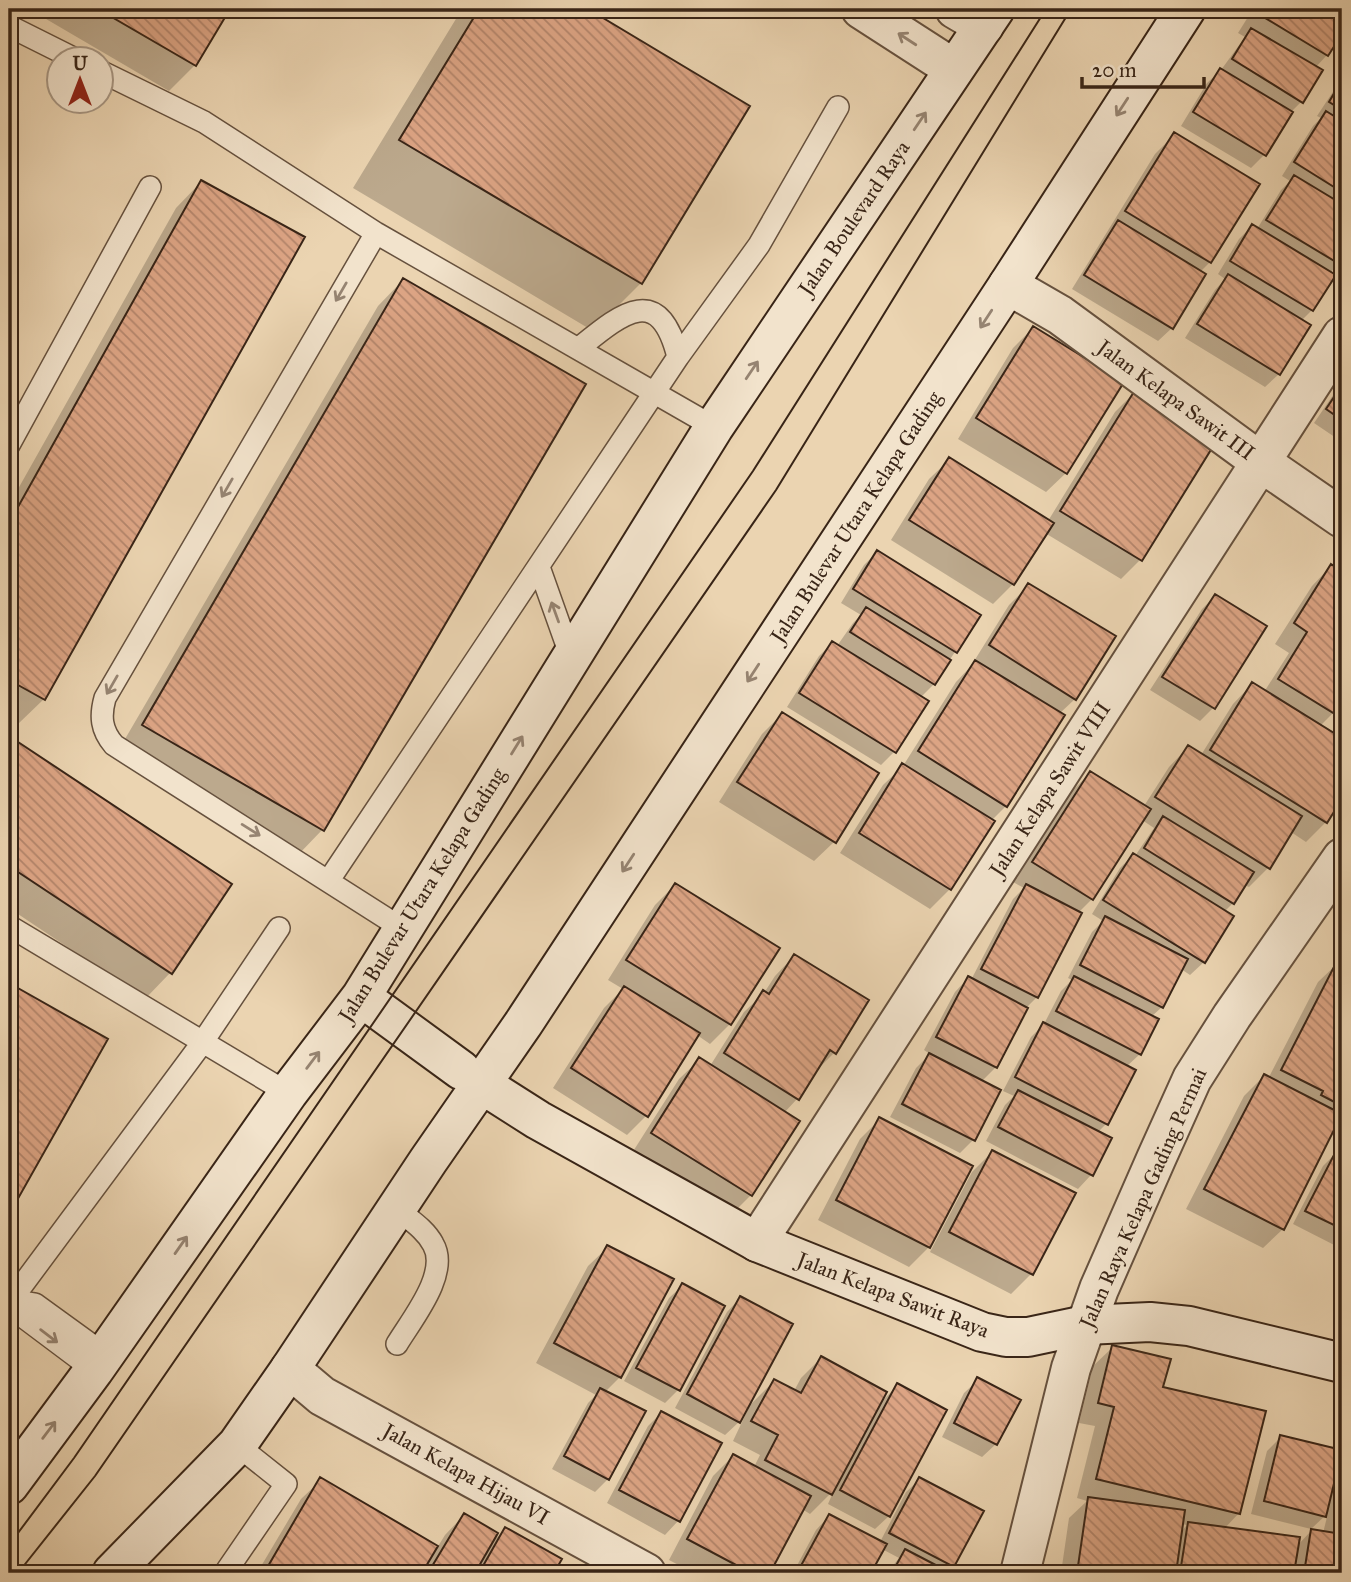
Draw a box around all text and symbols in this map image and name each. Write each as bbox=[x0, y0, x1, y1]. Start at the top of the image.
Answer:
one-way arrow bbox=[898, 32, 918, 46]
north arrow bbox=[46, 46, 116, 116]
scale bar bbox=[1082, 46, 1204, 90]
text: U bbox=[72, 52, 88, 75]
text: 20 m bbox=[1092, 57, 1137, 83]
one-way arrow bbox=[1115, 97, 1129, 117]
one-way arrow bbox=[913, 111, 927, 131]
street label: Jalan Boulevard Raya bbox=[791, 136, 915, 302]
one-way arrow bbox=[334, 281, 348, 301]
one-way arrow bbox=[978, 309, 993, 328]
street label: Jalan Kelapa Sawit III bbox=[1091, 333, 1260, 466]
one-way arrow bbox=[745, 361, 759, 380]
street label: Jalan Bulevar Utara Kelapa Gading bbox=[764, 386, 947, 650]
one-way arrow bbox=[220, 478, 234, 498]
one-way arrow bbox=[548, 601, 560, 623]
one-way arrow bbox=[746, 663, 760, 682]
one-way arrow bbox=[105, 674, 119, 694]
street label: Jalan Kelapa Sawit VIII bbox=[983, 697, 1116, 883]
one-way arrow bbox=[510, 736, 524, 756]
street label: Jalan Bulevar Utara Kelapa Gading bbox=[332, 763, 511, 1029]
one-way arrow bbox=[241, 823, 260, 838]
one-way arrow bbox=[621, 853, 635, 873]
one-way arrow bbox=[306, 1051, 321, 1069]
street label: Jalan Raya Kelapa Gading Permai bbox=[1073, 1064, 1212, 1334]
one-way arrow bbox=[174, 1236, 188, 1255]
street label: Jalan Kelapa Sawit Raya bbox=[792, 1246, 993, 1344]
one-way arrow bbox=[39, 1329, 58, 1344]
street label: Jalan Kelapa Hijau VI bbox=[376, 1416, 554, 1531]
one-way arrow bbox=[42, 1421, 57, 1440]

